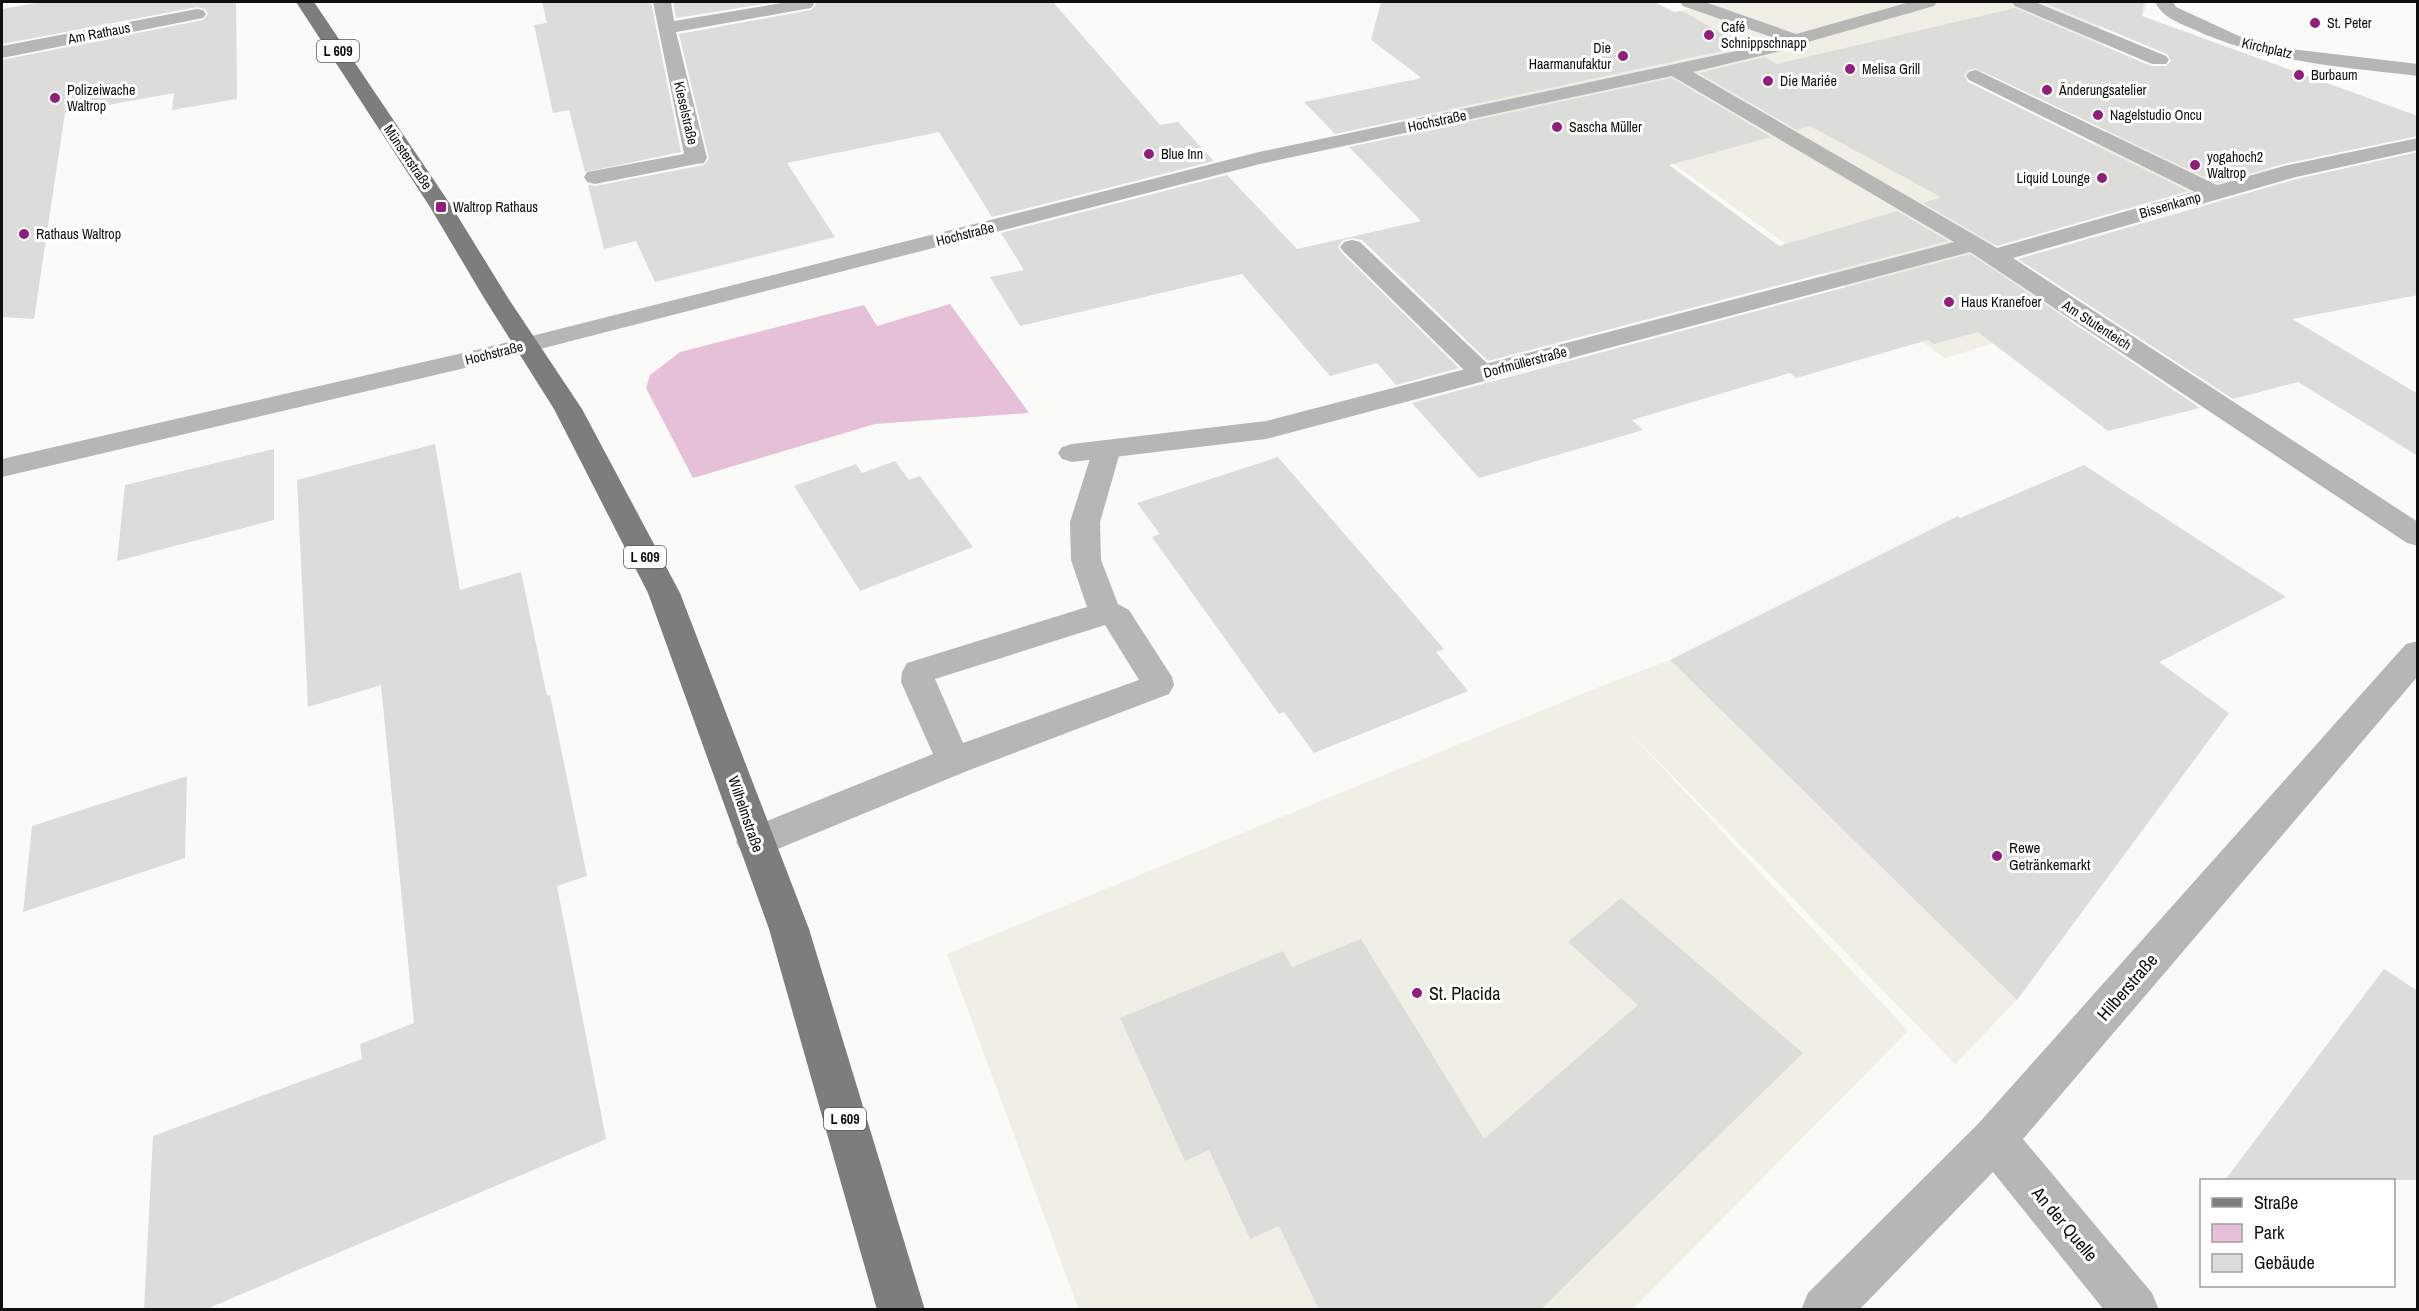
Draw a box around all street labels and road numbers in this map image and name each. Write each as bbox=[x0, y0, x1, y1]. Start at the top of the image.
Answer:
street label: Am Rathaus bbox=[65, 18, 132, 48]
street label: Kirchplatz bbox=[2240, 33, 2294, 63]
road number: L 609 bbox=[317, 40, 359, 62]
street label: Kieselstraße bbox=[670, 80, 702, 146]
street label: Hochstraße bbox=[1406, 106, 1468, 136]
street label: Münsterstraße bbox=[380, 121, 436, 193]
street label: Bissenkamp bbox=[2137, 188, 2203, 222]
street label: Hochstraße bbox=[934, 218, 996, 250]
street label: Am Stutenteich bbox=[2058, 296, 2135, 354]
street label: Hochstraße bbox=[463, 337, 525, 369]
street label: Dorfmüllerstraße bbox=[1481, 342, 1569, 382]
road number: L 609 bbox=[624, 546, 666, 568]
street label: Wilhelmstraße bbox=[723, 773, 769, 855]
street label: Hilberstraße bbox=[2091, 948, 2163, 1026]
road number: L 609 bbox=[824, 1108, 866, 1130]
street label: An der Quelle bbox=[2026, 1181, 2104, 1267]

